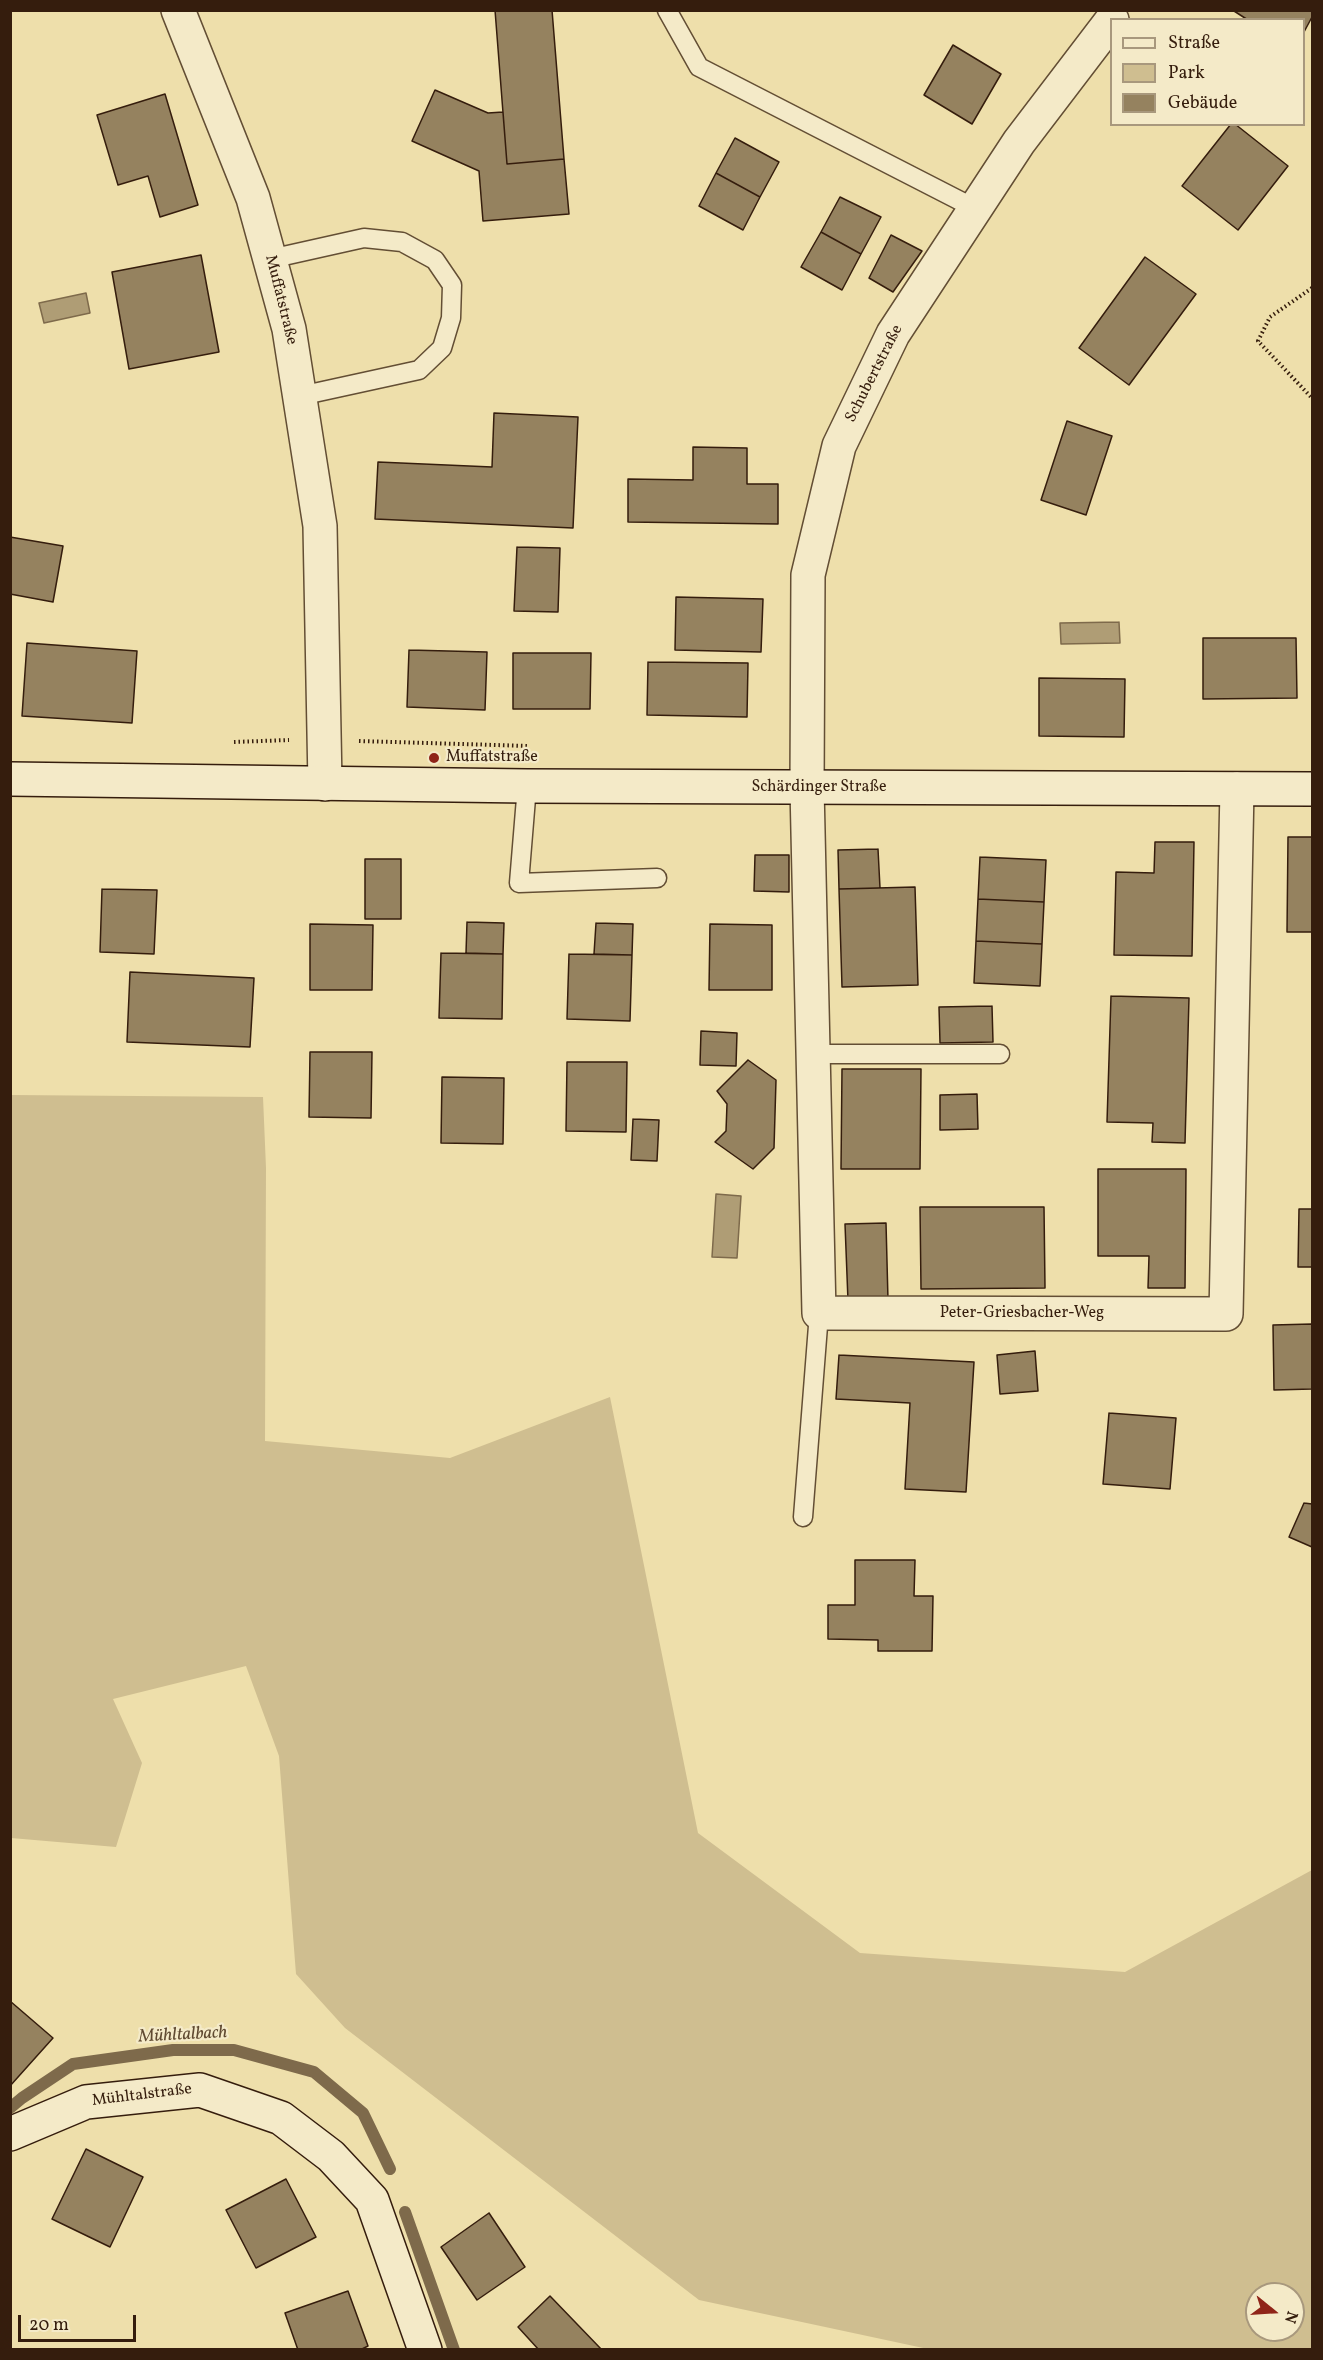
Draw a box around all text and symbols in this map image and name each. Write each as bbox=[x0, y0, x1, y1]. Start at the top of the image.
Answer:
legend bbox=[1110, 18, 1305, 126]
text: Straße bbox=[1168, 31, 1220, 56]
text: Park bbox=[1168, 61, 1205, 86]
text: Gebäude bbox=[1168, 91, 1237, 116]
street label: Muffatstraße bbox=[260, 253, 300, 347]
street label: Schubertstraße bbox=[842, 322, 908, 426]
place label: Muffatstraße bbox=[446, 748, 538, 768]
marker: Muffatstraße bbox=[427, 751, 441, 765]
street label: Schärdinger Straße bbox=[751, 778, 887, 798]
street label: Peter-Griesbacher-Weg bbox=[940, 1304, 1104, 1324]
water label: Mühltalbach bbox=[138, 2023, 228, 2049]
street label: Mühltalstraße bbox=[91, 2080, 193, 2112]
north arrow bbox=[1245, 2282, 1305, 2342]
scale bar bbox=[21, 2303, 140, 2341]
text: N bbox=[1278, 2308, 1302, 2326]
text: 20 m bbox=[29, 2313, 69, 2338]

